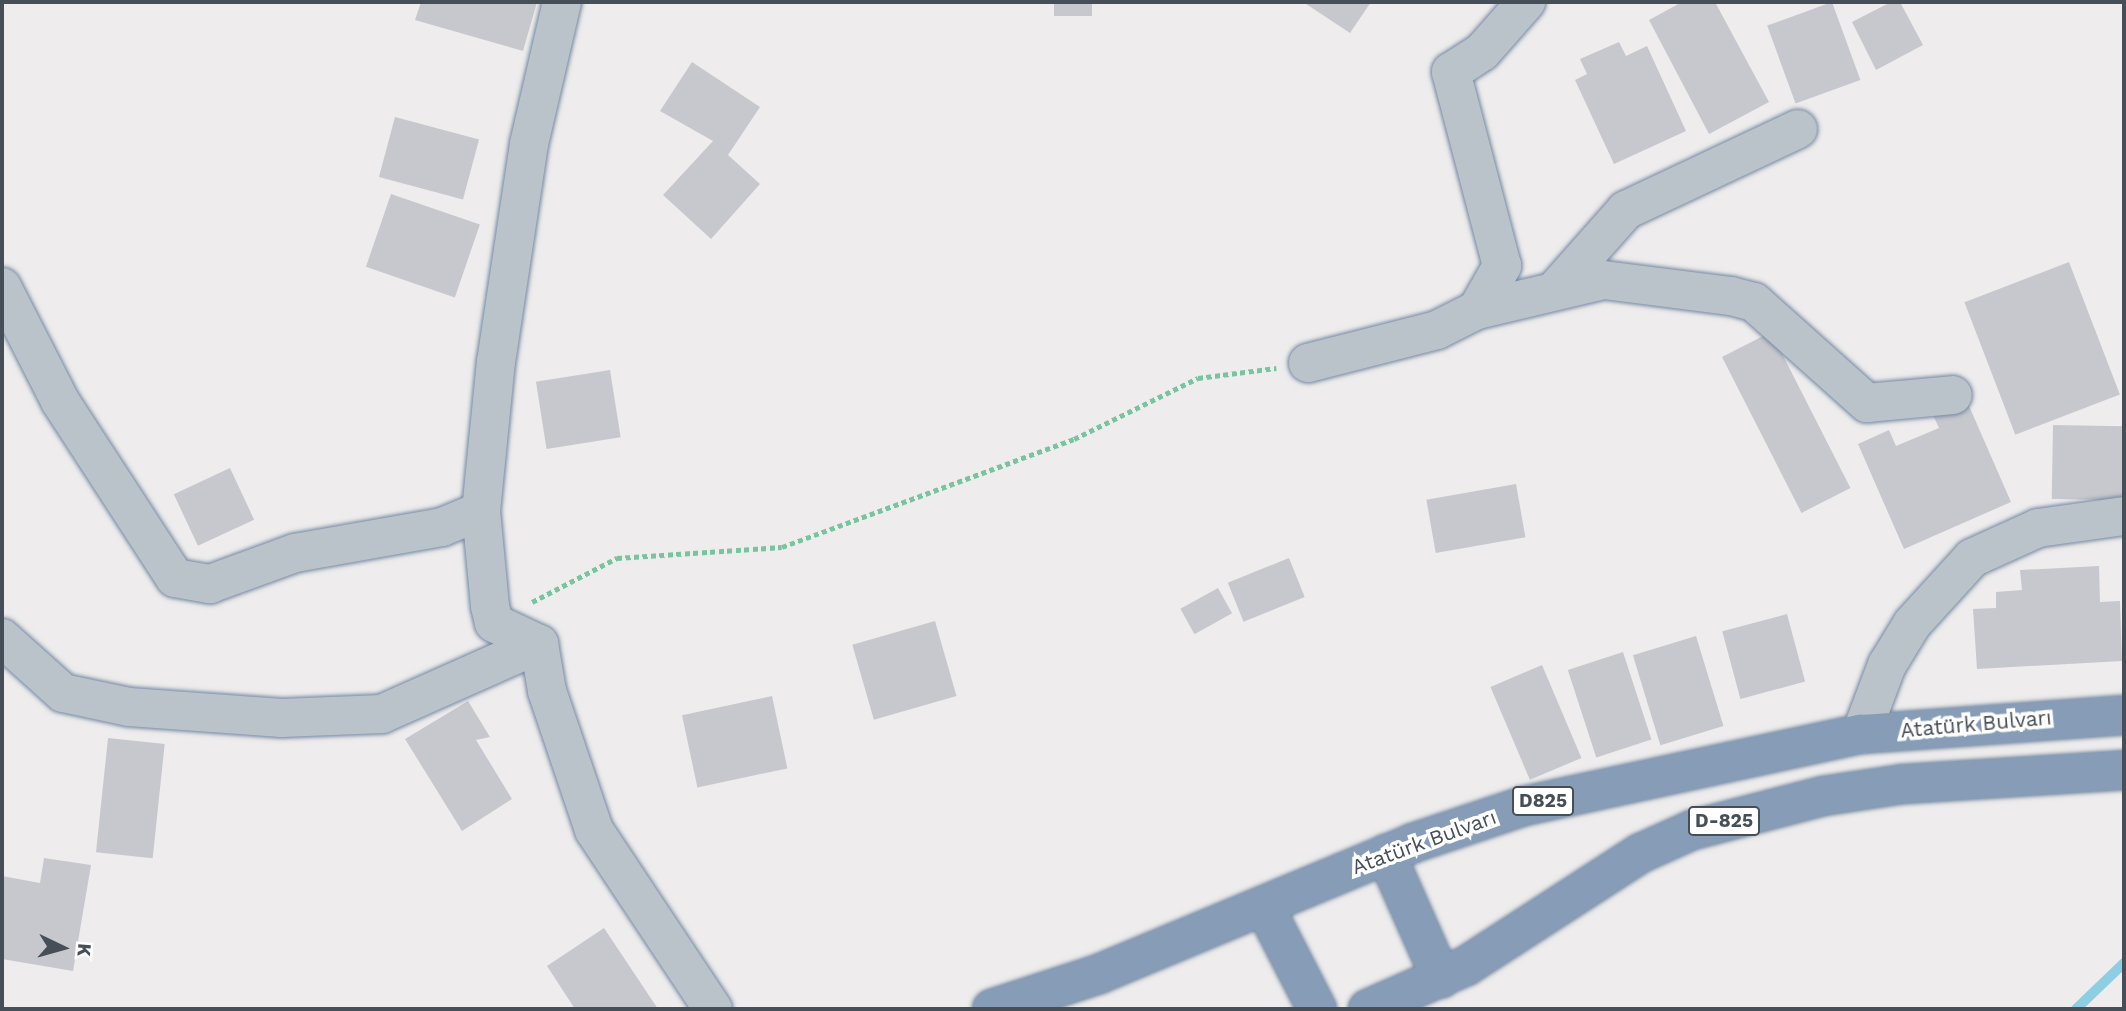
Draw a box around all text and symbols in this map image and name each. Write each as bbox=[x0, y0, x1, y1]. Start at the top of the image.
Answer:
street label: Atatürk Bulvarı bbox=[1899, 705, 2053, 743]
road number: D825 bbox=[1512, 786, 1574, 816]
street label: Atatürk Bulvarı bbox=[1348, 804, 1500, 880]
road number: D-825 bbox=[1687, 806, 1761, 836]
north arrow bbox=[28, 913, 98, 983]
text: K bbox=[72, 942, 96, 957]

